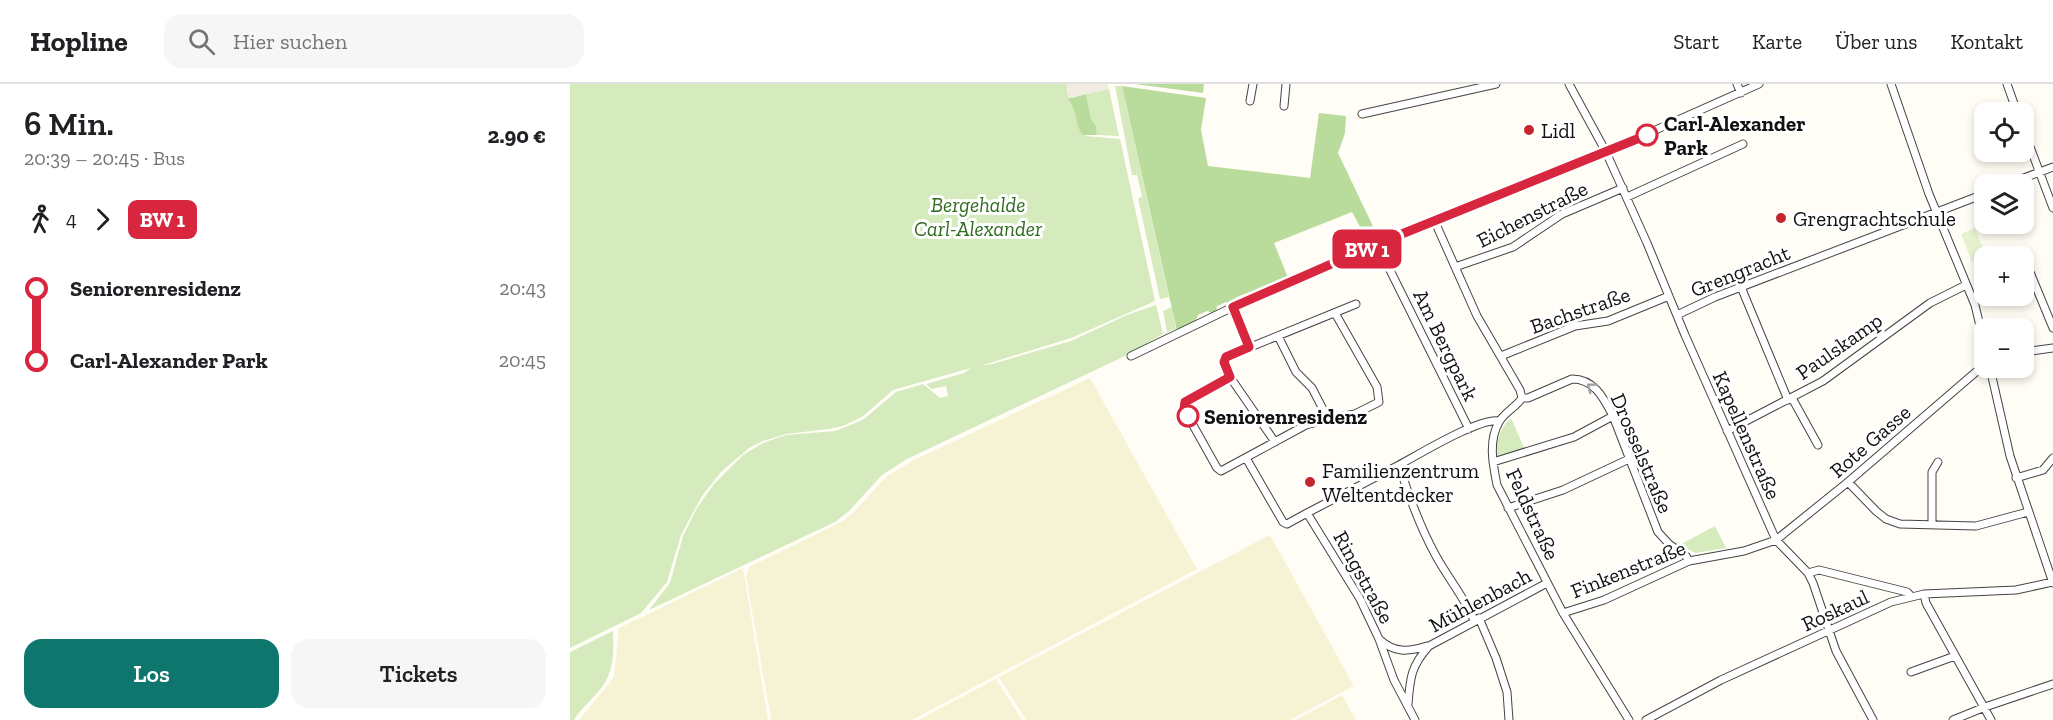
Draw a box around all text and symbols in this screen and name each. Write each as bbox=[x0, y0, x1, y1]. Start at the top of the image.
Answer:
search box bbox=[164, 14, 584, 68]
text: Hopline bbox=[30, 25, 128, 58]
icon: search bbox=[185, 25, 218, 58]
text: Hier suchen bbox=[233, 28, 347, 55]
text: Start bbox=[1673, 29, 1719, 54]
text: Karte bbox=[1752, 29, 1802, 54]
text: Über uns bbox=[1835, 29, 1917, 54]
text: Kontakt bbox=[1950, 29, 2023, 54]
map controls bbox=[1974, 102, 2034, 378]
button: locate bbox=[1974, 102, 2034, 162]
text: 6 Min. bbox=[24, 104, 114, 143]
place label: Carl-Alexander Park bbox=[1664, 111, 1805, 160]
place label: Lidl bbox=[1541, 118, 1576, 143]
text: 2.90 € bbox=[488, 122, 546, 149]
marker: Lidl bbox=[1522, 123, 1536, 137]
marker: Carl-Alexander Park bbox=[1636, 124, 1658, 146]
text: 20:39 – 20:45 · Bus bbox=[24, 146, 185, 170]
button: layers bbox=[1974, 174, 2034, 234]
street label: Eichenstraße bbox=[1472, 175, 1592, 253]
park label: Bergehalde Carl-Alexander bbox=[914, 192, 1043, 241]
icon: walk bbox=[24, 203, 57, 236]
icon: forward bbox=[86, 203, 119, 236]
place label: Grengrachtschule bbox=[1793, 206, 1956, 231]
text: 4 bbox=[66, 207, 77, 231]
text: BW 1 bbox=[140, 207, 185, 232]
marker: Grengrachtschule bbox=[1774, 211, 1788, 225]
line badge: BW 1 bbox=[1325, 230, 1409, 268]
text: BW 1 bbox=[1344, 237, 1390, 262]
street label: Grengracht bbox=[1687, 240, 1794, 302]
button: + bbox=[1974, 246, 2034, 306]
text: Seniorenresidenz bbox=[70, 275, 241, 302]
text: 20:43 bbox=[499, 276, 546, 300]
street label: Bachstraße bbox=[1527, 281, 1633, 339]
street label: Am Bergpark bbox=[1408, 285, 1484, 405]
street label: Paulskamp bbox=[1791, 307, 1887, 385]
button: − bbox=[1974, 318, 2034, 378]
text: Carl-Alexander Park bbox=[70, 347, 268, 374]
text: 20:45 bbox=[499, 348, 546, 372]
street label: Kapellenstraße bbox=[1708, 367, 1786, 503]
one-way arrow bbox=[1586, 383, 1597, 394]
street label: Drosselstraße bbox=[1606, 389, 1679, 517]
street label: Rote Gasse bbox=[1825, 399, 1916, 483]
place label: Seniorenresidenz bbox=[1204, 404, 1367, 429]
marker: Seniorenresidenz bbox=[1177, 405, 1199, 427]
place label: Familienzentrum Weltentdecker bbox=[1322, 458, 1479, 507]
street label: Feldstraße bbox=[1501, 464, 1565, 564]
marker: Familienzentrum Weltentdecker bbox=[1303, 475, 1317, 489]
street label: Ringstraße bbox=[1328, 526, 1400, 628]
street label: Finkenstraße bbox=[1567, 535, 1689, 603]
street label: Mühlenbach bbox=[1425, 563, 1536, 637]
street label: Roskaul bbox=[1797, 583, 1873, 636]
button: Los bbox=[24, 639, 279, 708]
button: Tickets bbox=[291, 639, 546, 708]

